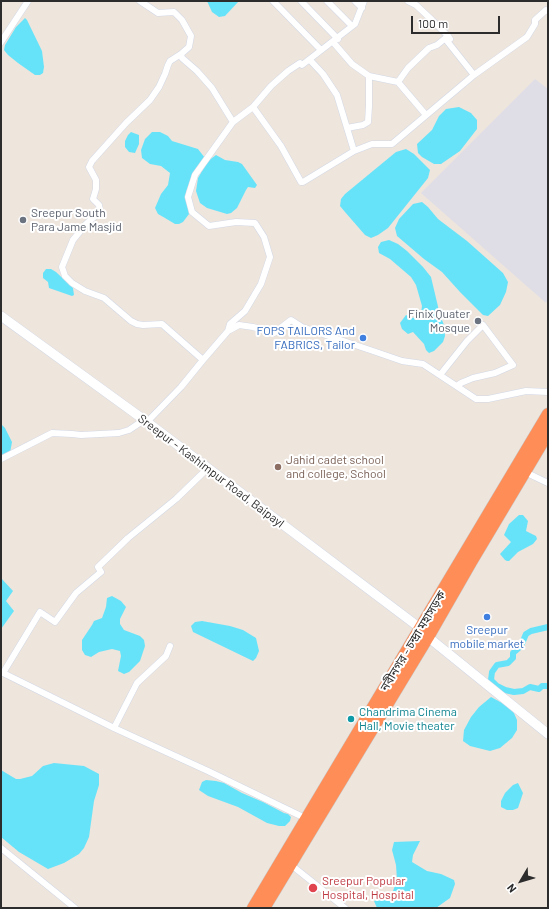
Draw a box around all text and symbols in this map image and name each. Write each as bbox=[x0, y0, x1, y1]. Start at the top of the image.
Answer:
scale bar bbox=[413, 8, 502, 34]
text: 100 m bbox=[418, 16, 448, 30]
place label: Sreepur South Para Jame Masjid bbox=[31, 206, 122, 234]
marker: Sreepur South Para Jame Masjid bbox=[18, 215, 28, 225]
place label: Finix Quater Mosque bbox=[408, 307, 470, 335]
marker: Finix Quater Mosque bbox=[473, 316, 483, 326]
place label: FOPS TAILORS And FABRICS, Tailor bbox=[256, 324, 355, 352]
marker: FOPS TAILORS And FABRICS, Tailor bbox=[358, 333, 368, 343]
street label: Sreepur - Kashimpur Road, Baipayl bbox=[135, 411, 287, 531]
place label: Jahid cadet school and college, School bbox=[286, 453, 386, 481]
marker: Jahid cadet school and college, School bbox=[273, 462, 283, 472]
street label: নবীনগর - চন্দ্রা মহাসড়ক bbox=[377, 588, 449, 694]
marker: Sreepur mobile market bbox=[482, 612, 492, 622]
place label: Sreepur mobile market bbox=[450, 623, 524, 651]
place label: Chandrima Cinema Hall, Movie theater bbox=[359, 705, 457, 733]
marker: Chandrima Cinema Hall, Movie theater bbox=[346, 714, 356, 724]
north arrow bbox=[501, 861, 541, 901]
place label: Sreepur Popular Hospital, Hospital bbox=[322, 874, 414, 902]
marker: Sreepur Popular Hospital, Hospital bbox=[307, 882, 319, 894]
text: N bbox=[504, 882, 519, 896]

